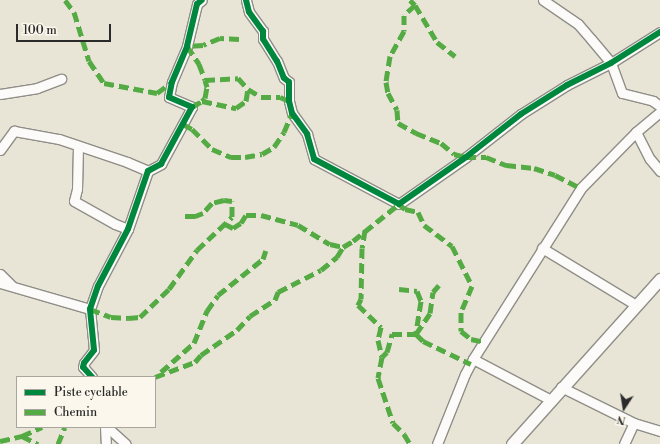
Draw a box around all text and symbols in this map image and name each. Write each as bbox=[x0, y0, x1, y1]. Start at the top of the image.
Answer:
scale bar bbox=[18, 16, 113, 42]
text: 100 m bbox=[23, 23, 57, 38]
legend bbox=[16, 376, 156, 428]
text: Piste cyclable bbox=[54, 385, 128, 400]
north arrow bbox=[604, 388, 644, 428]
text: Chemin bbox=[54, 405, 97, 420]
text: N bbox=[616, 412, 627, 427]

